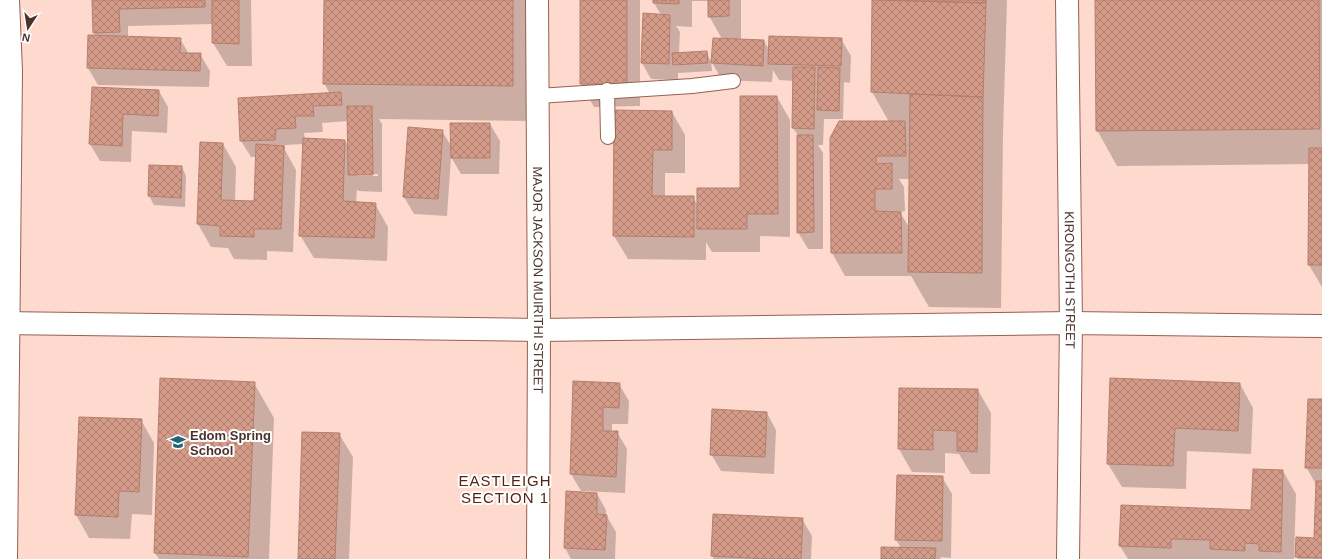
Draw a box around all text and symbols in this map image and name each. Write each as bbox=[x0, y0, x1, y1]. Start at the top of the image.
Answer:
north arrow bbox=[8, 8, 48, 48]
text: N bbox=[21, 31, 31, 44]
street label: MAJOR JACKSON MUIRITHI STREET bbox=[531, 166, 547, 394]
street label: KIRONGOTHI STREET bbox=[1062, 211, 1079, 349]
place label: Edom Spring School bbox=[190, 428, 271, 458]
school or university icon: Edom Spring School bbox=[169, 433, 187, 451]
district label: EASTLEIGH SECTION 1 bbox=[458, 472, 552, 506]

